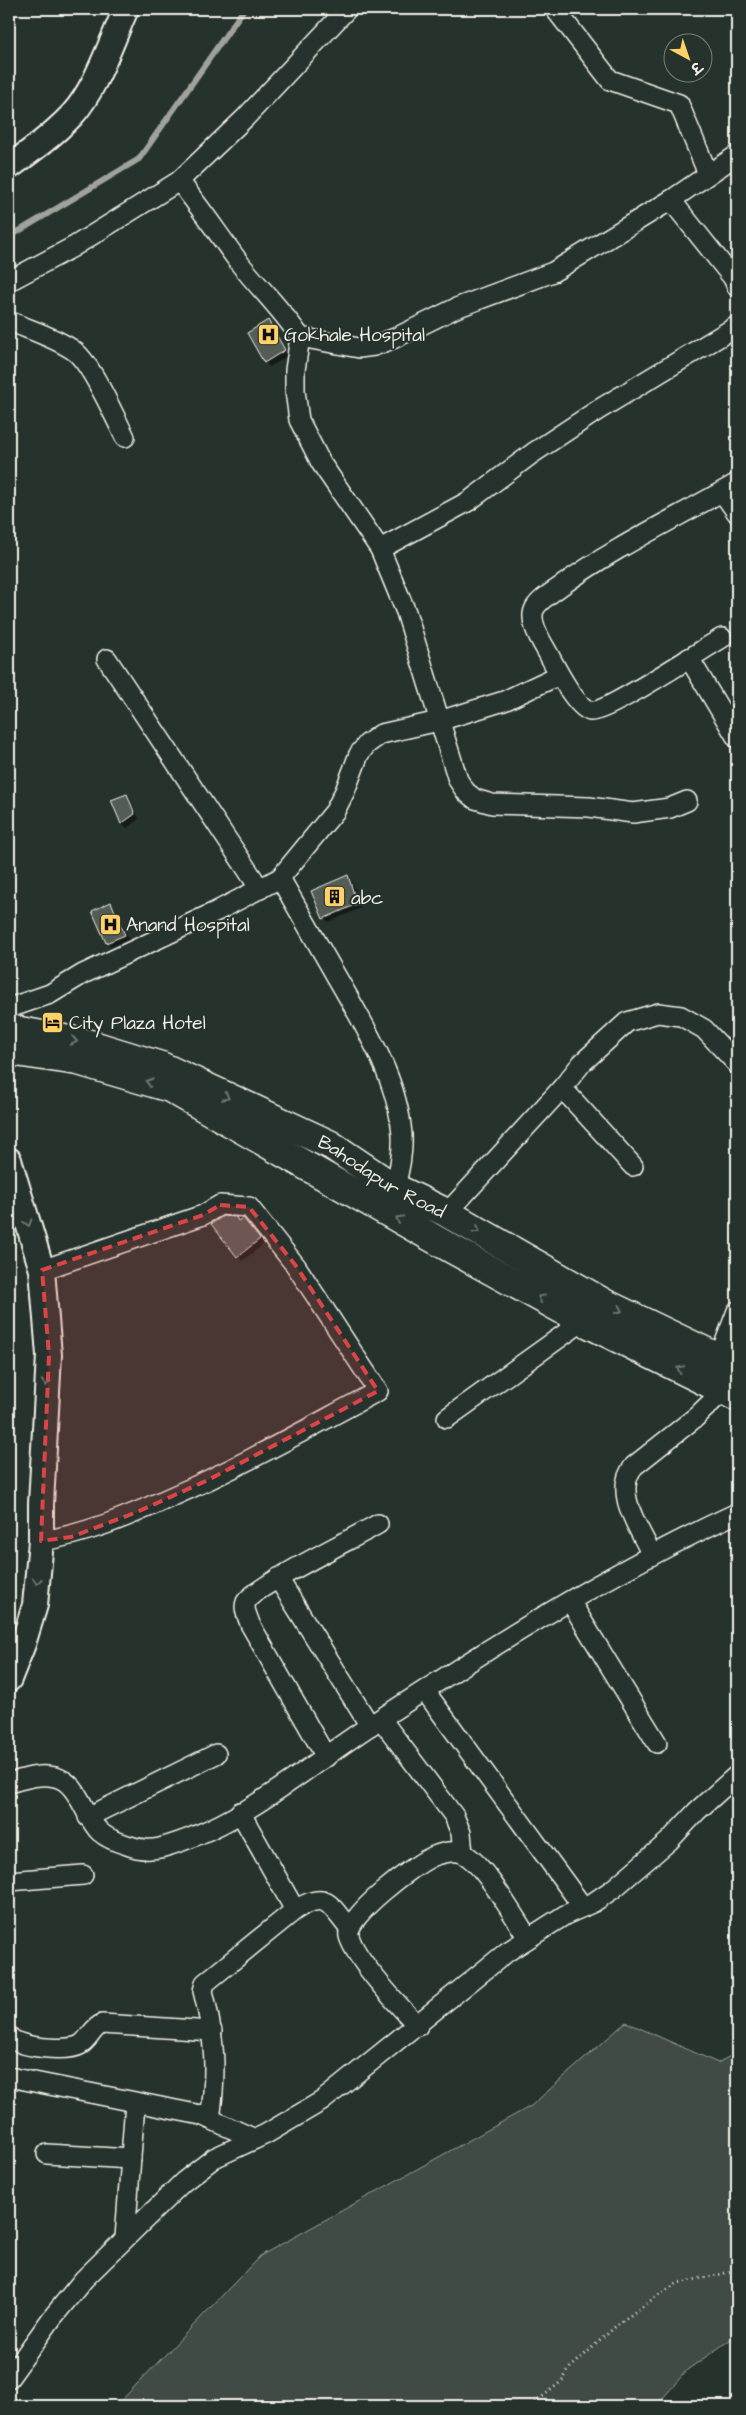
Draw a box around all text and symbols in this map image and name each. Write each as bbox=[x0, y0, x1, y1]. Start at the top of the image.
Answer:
north arrow bbox=[664, 32, 714, 82]
text: उ bbox=[684, 55, 707, 79]
hospital icon: Gokhale Hospital bbox=[256, 322, 280, 346]
place label: Gokhale Hospital bbox=[284, 322, 425, 349]
building icon: abc bbox=[323, 885, 347, 909]
place label: abc bbox=[351, 885, 383, 912]
hospital icon: Anand Hospital bbox=[98, 912, 122, 936]
place label: Anand Hospital bbox=[126, 912, 250, 939]
hotel icon: City Plaza Hotel bbox=[41, 1010, 65, 1034]
place label: City Plaza Hotel bbox=[69, 1010, 206, 1038]
one-way arrow bbox=[70, 1035, 78, 1045]
one-way arrow bbox=[146, 1078, 154, 1088]
one-way arrow bbox=[221, 1091, 230, 1101]
street label: Bahodapur Road bbox=[313, 1129, 450, 1225]
one-way arrow bbox=[395, 1215, 404, 1225]
one-way arrow bbox=[23, 1219, 33, 1227]
one-way arrow bbox=[472, 1224, 481, 1234]
one-way arrow bbox=[537, 1294, 546, 1304]
one-way arrow bbox=[613, 1304, 622, 1314]
one-way arrow bbox=[676, 1365, 685, 1375]
one-way arrow bbox=[41, 1380, 52, 1388]
one-way arrow bbox=[32, 1577, 43, 1585]

